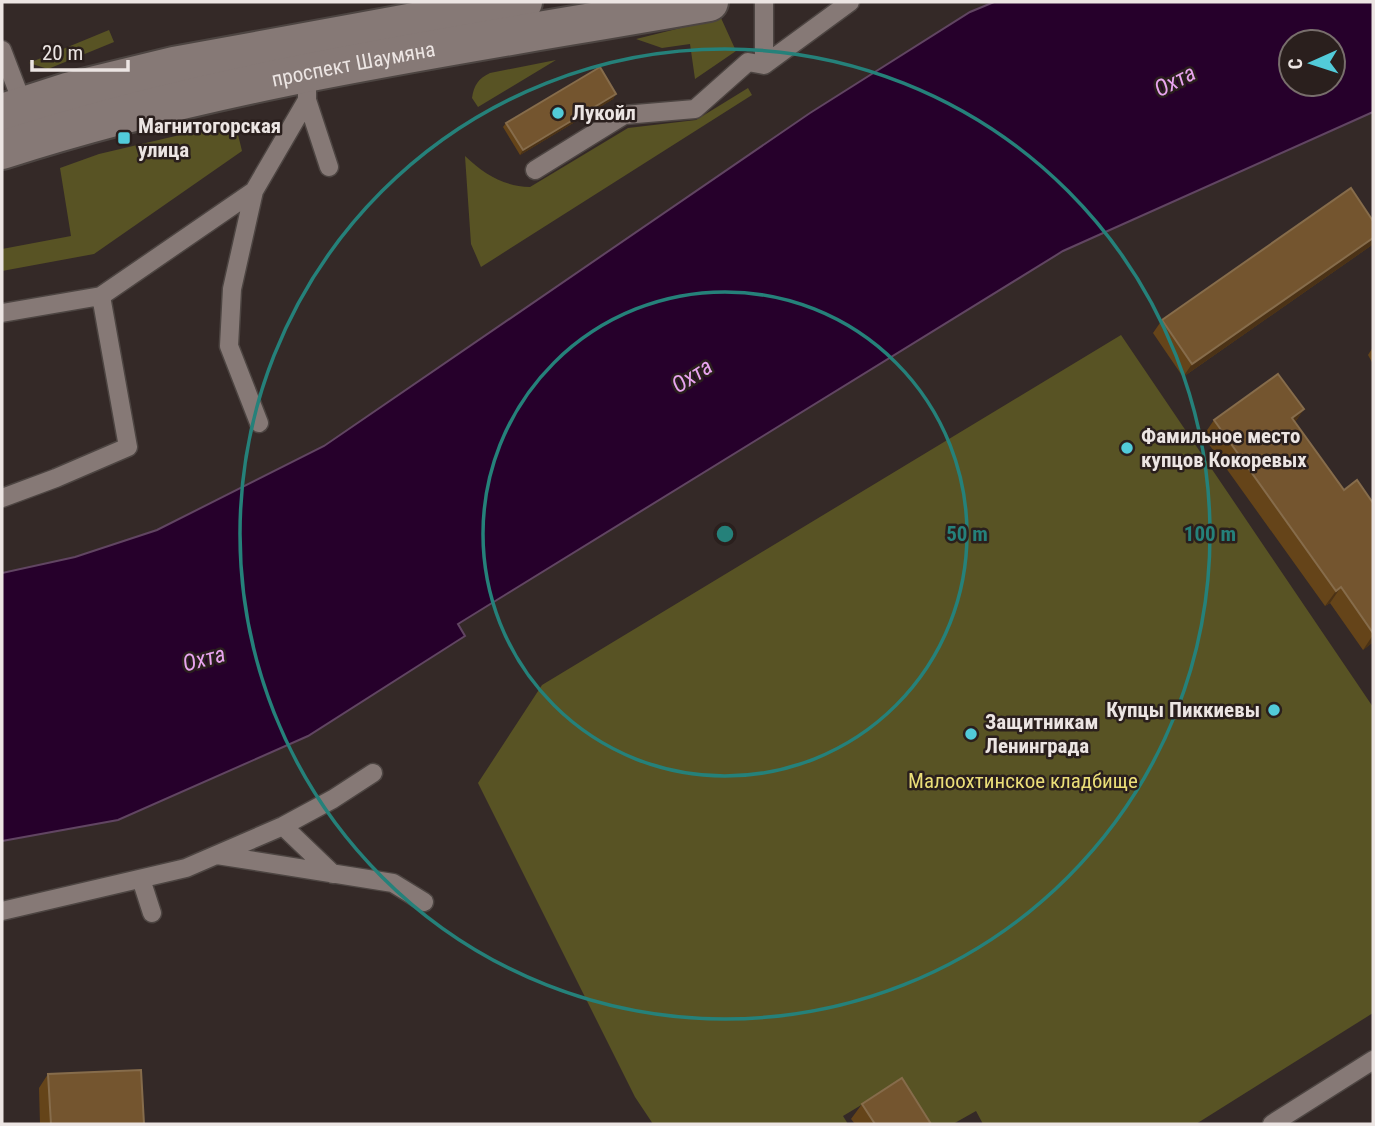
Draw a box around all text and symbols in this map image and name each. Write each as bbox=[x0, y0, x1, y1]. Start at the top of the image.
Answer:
scale bar bbox=[32, 28, 128, 72]
north arrow bbox=[1277, 28, 1347, 98]
street label: проспект Шаумяна bbox=[270, 37, 437, 92]
text: 20 m bbox=[42, 41, 83, 65]
text: С bbox=[1284, 58, 1307, 70]
water label: Охта bbox=[1150, 59, 1200, 103]
place label: Лукойл bbox=[572, 101, 636, 125]
marker: Лукойл bbox=[550, 105, 566, 121]
place label: Магнитогорская улица bbox=[138, 114, 281, 162]
marker: Магнитогорская улица bbox=[116, 130, 132, 146]
water label: Охта bbox=[667, 353, 717, 399]
place label: Фамильное место купцов Кокоревых bbox=[1141, 424, 1307, 472]
marker: Фамильное место купцов Кокоревых bbox=[1119, 440, 1135, 456]
centre of rings bbox=[713, 522, 737, 546]
text: 50 m bbox=[946, 522, 988, 546]
text: 100 m bbox=[1184, 522, 1236, 546]
water label: Охта bbox=[180, 640, 228, 678]
place label: Купцы Пиккиевы bbox=[1106, 698, 1260, 722]
marker: Купцы Пиккиевы bbox=[1266, 702, 1282, 718]
place label: Защитникам Ленинграда bbox=[985, 710, 1098, 758]
marker: Защитникам Ленинграда bbox=[963, 726, 979, 742]
park label: Малоохтинское кладбище bbox=[908, 769, 1138, 793]

